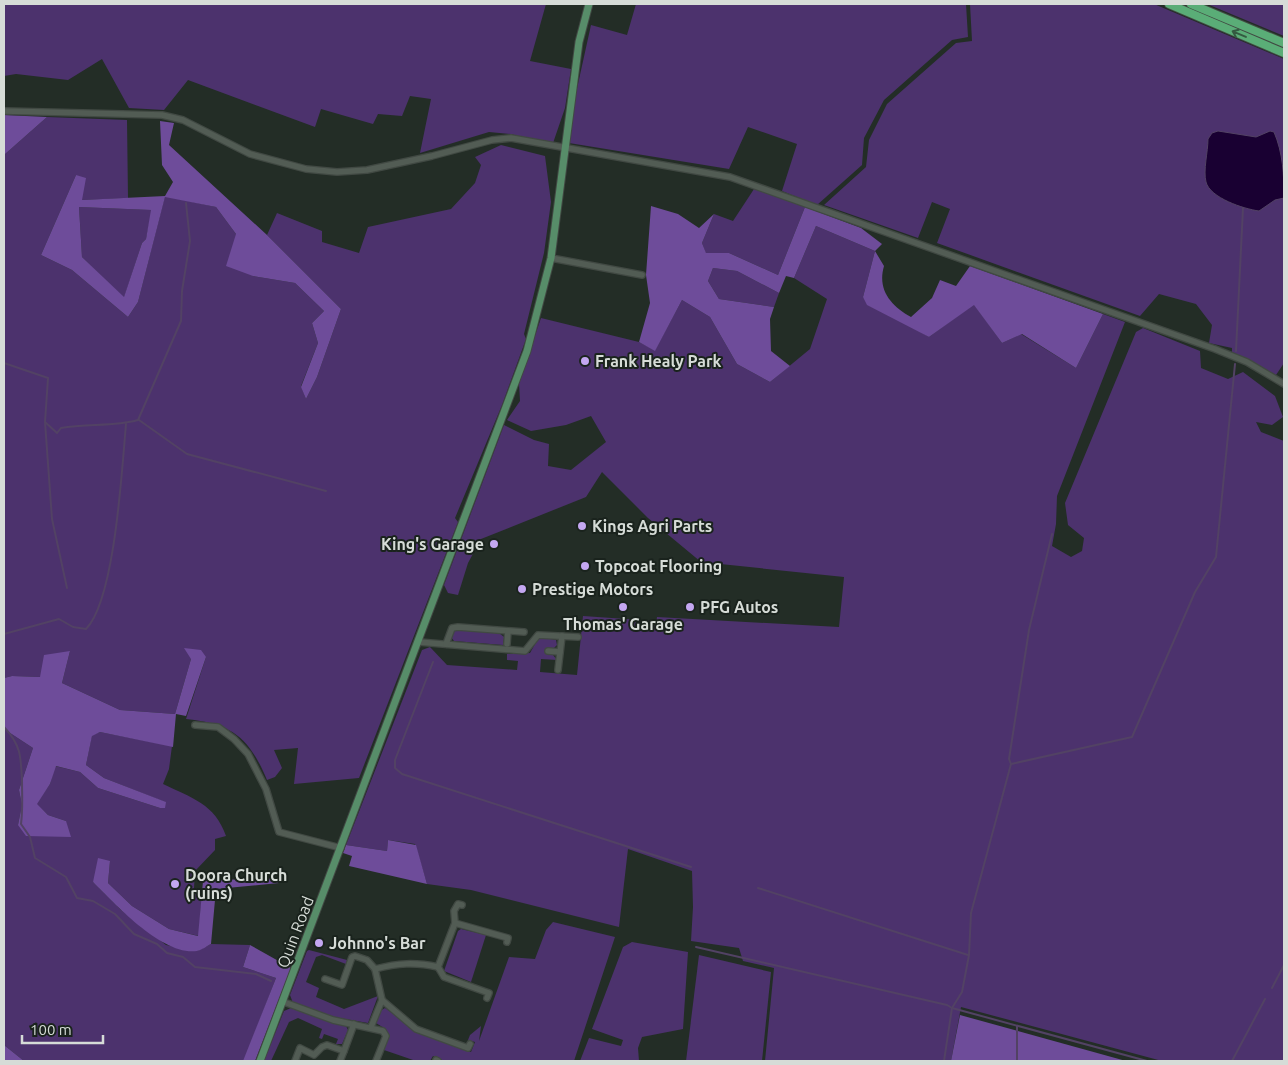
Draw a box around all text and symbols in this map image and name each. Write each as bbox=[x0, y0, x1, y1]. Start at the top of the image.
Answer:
one-way arrow bbox=[1232, 29, 1248, 38]
place label: Frank Healy Park bbox=[595, 352, 722, 370]
marker: Frank Healy Park bbox=[579, 355, 591, 367]
place label: Kings Agri Parts bbox=[592, 517, 712, 535]
marker: Kings Agri Parts bbox=[576, 520, 588, 532]
place label: King's Garage bbox=[381, 535, 484, 553]
marker: King's Garage bbox=[488, 538, 500, 550]
place label: Topcoat Flooring bbox=[595, 557, 722, 575]
marker: Topcoat Flooring bbox=[579, 560, 591, 572]
place label: Prestige Motors bbox=[532, 580, 653, 598]
marker: Prestige Motors bbox=[516, 583, 528, 595]
place label: PFG Autos bbox=[700, 598, 778, 616]
marker: Thomas' Garage bbox=[617, 601, 629, 613]
marker: PFG Autos bbox=[684, 601, 696, 613]
place label: Thomas' Garage bbox=[563, 615, 683, 633]
place label: Doora Church (ruins) bbox=[185, 866, 287, 903]
marker: Doora Church (ruins) bbox=[169, 878, 181, 890]
street label: Quin Road bbox=[273, 894, 317, 970]
place label: Johnno's Bar bbox=[329, 934, 426, 952]
marker: Johnno's Bar bbox=[313, 937, 325, 949]
scale bar bbox=[22, 1012, 104, 1044]
text: 100 m bbox=[30, 1021, 72, 1038]

